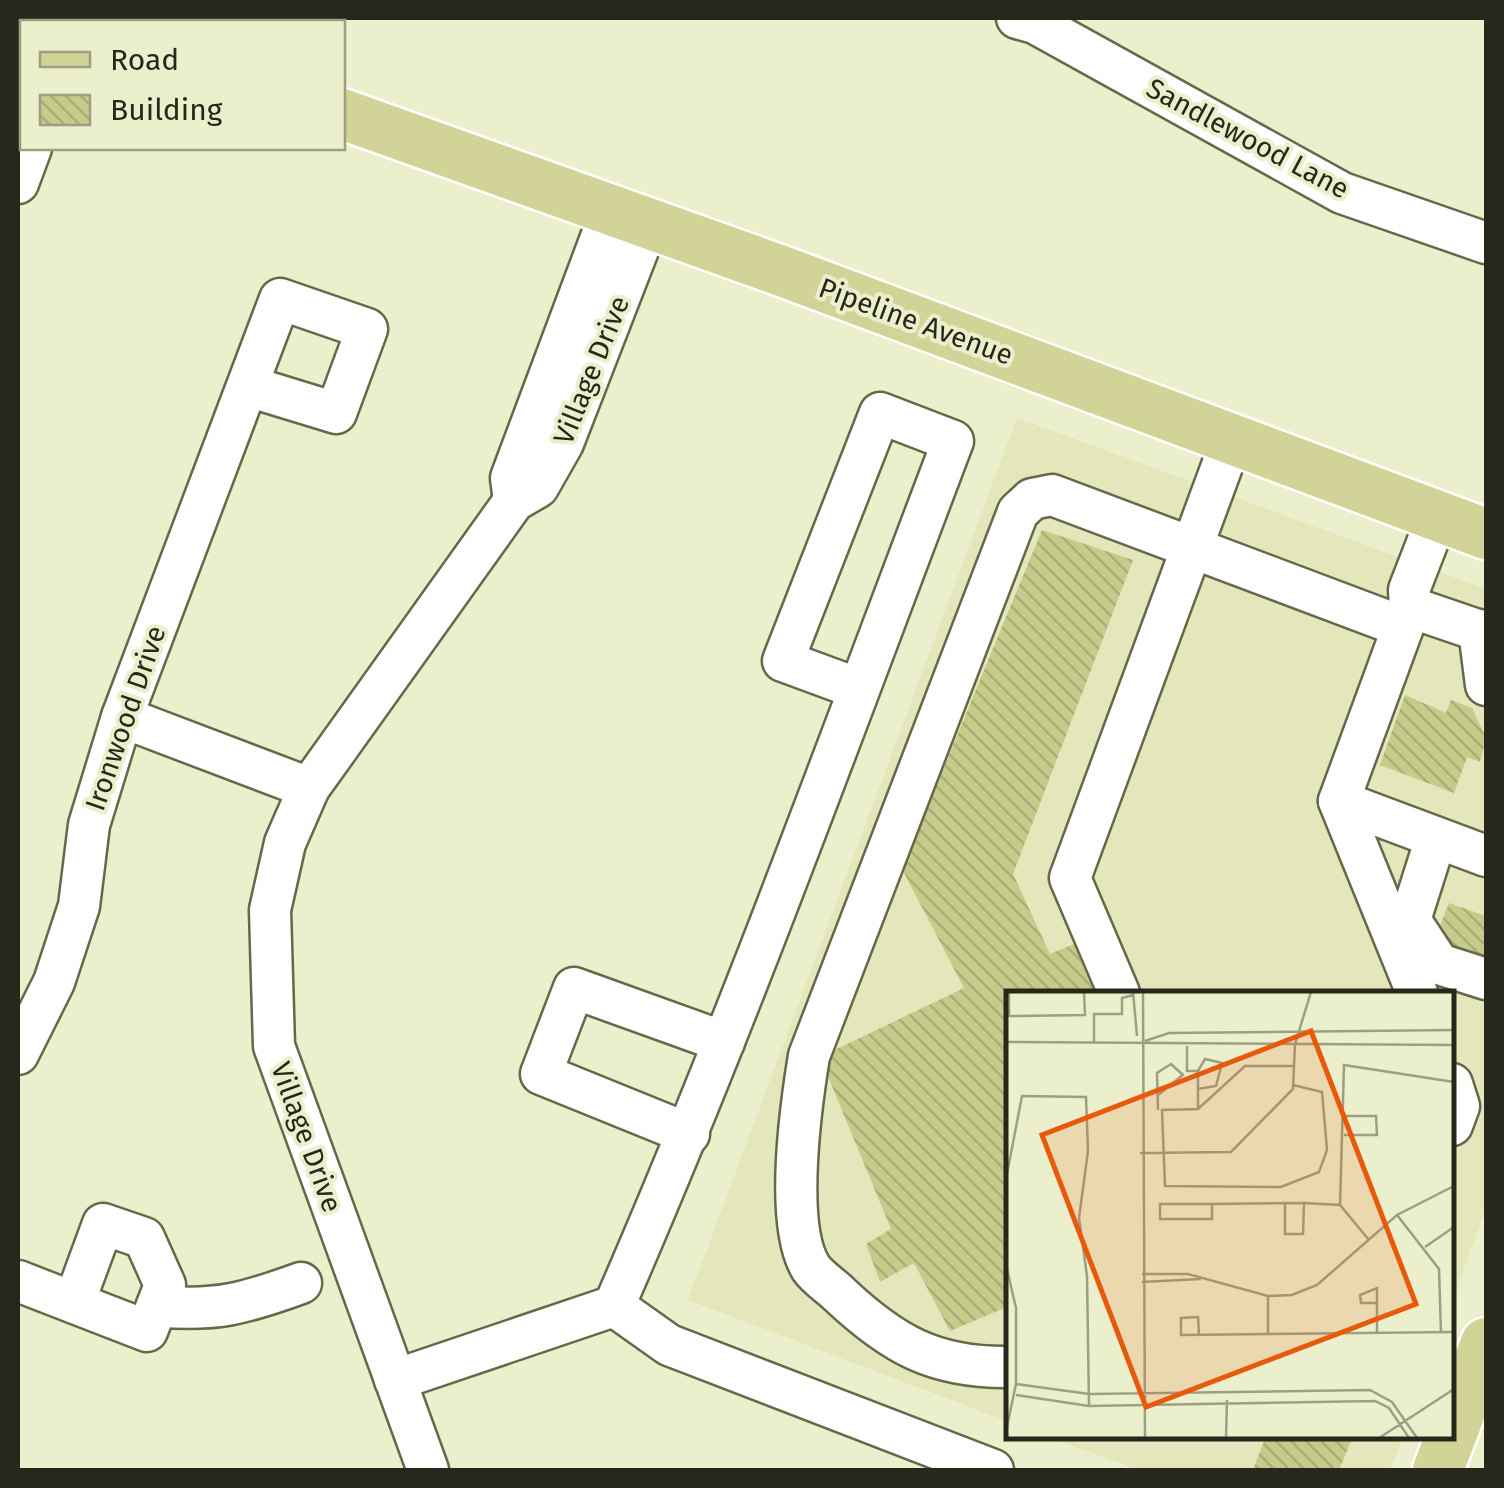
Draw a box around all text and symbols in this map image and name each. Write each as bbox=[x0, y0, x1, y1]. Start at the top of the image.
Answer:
legend bbox=[20, 20, 345, 150]
text: Road bbox=[110, 42, 179, 78]
street label: Sandlewood Lane bbox=[1141, 71, 1355, 206]
text: Building bbox=[110, 92, 223, 128]
street label: Pipeline Avenue bbox=[814, 271, 1017, 372]
street label: Village Drive bbox=[547, 291, 636, 449]
street label: Ironwood Drive bbox=[78, 621, 173, 815]
inset map bbox=[1006, 991, 1454, 1438]
street label: Village Drive bbox=[264, 1058, 349, 1217]

